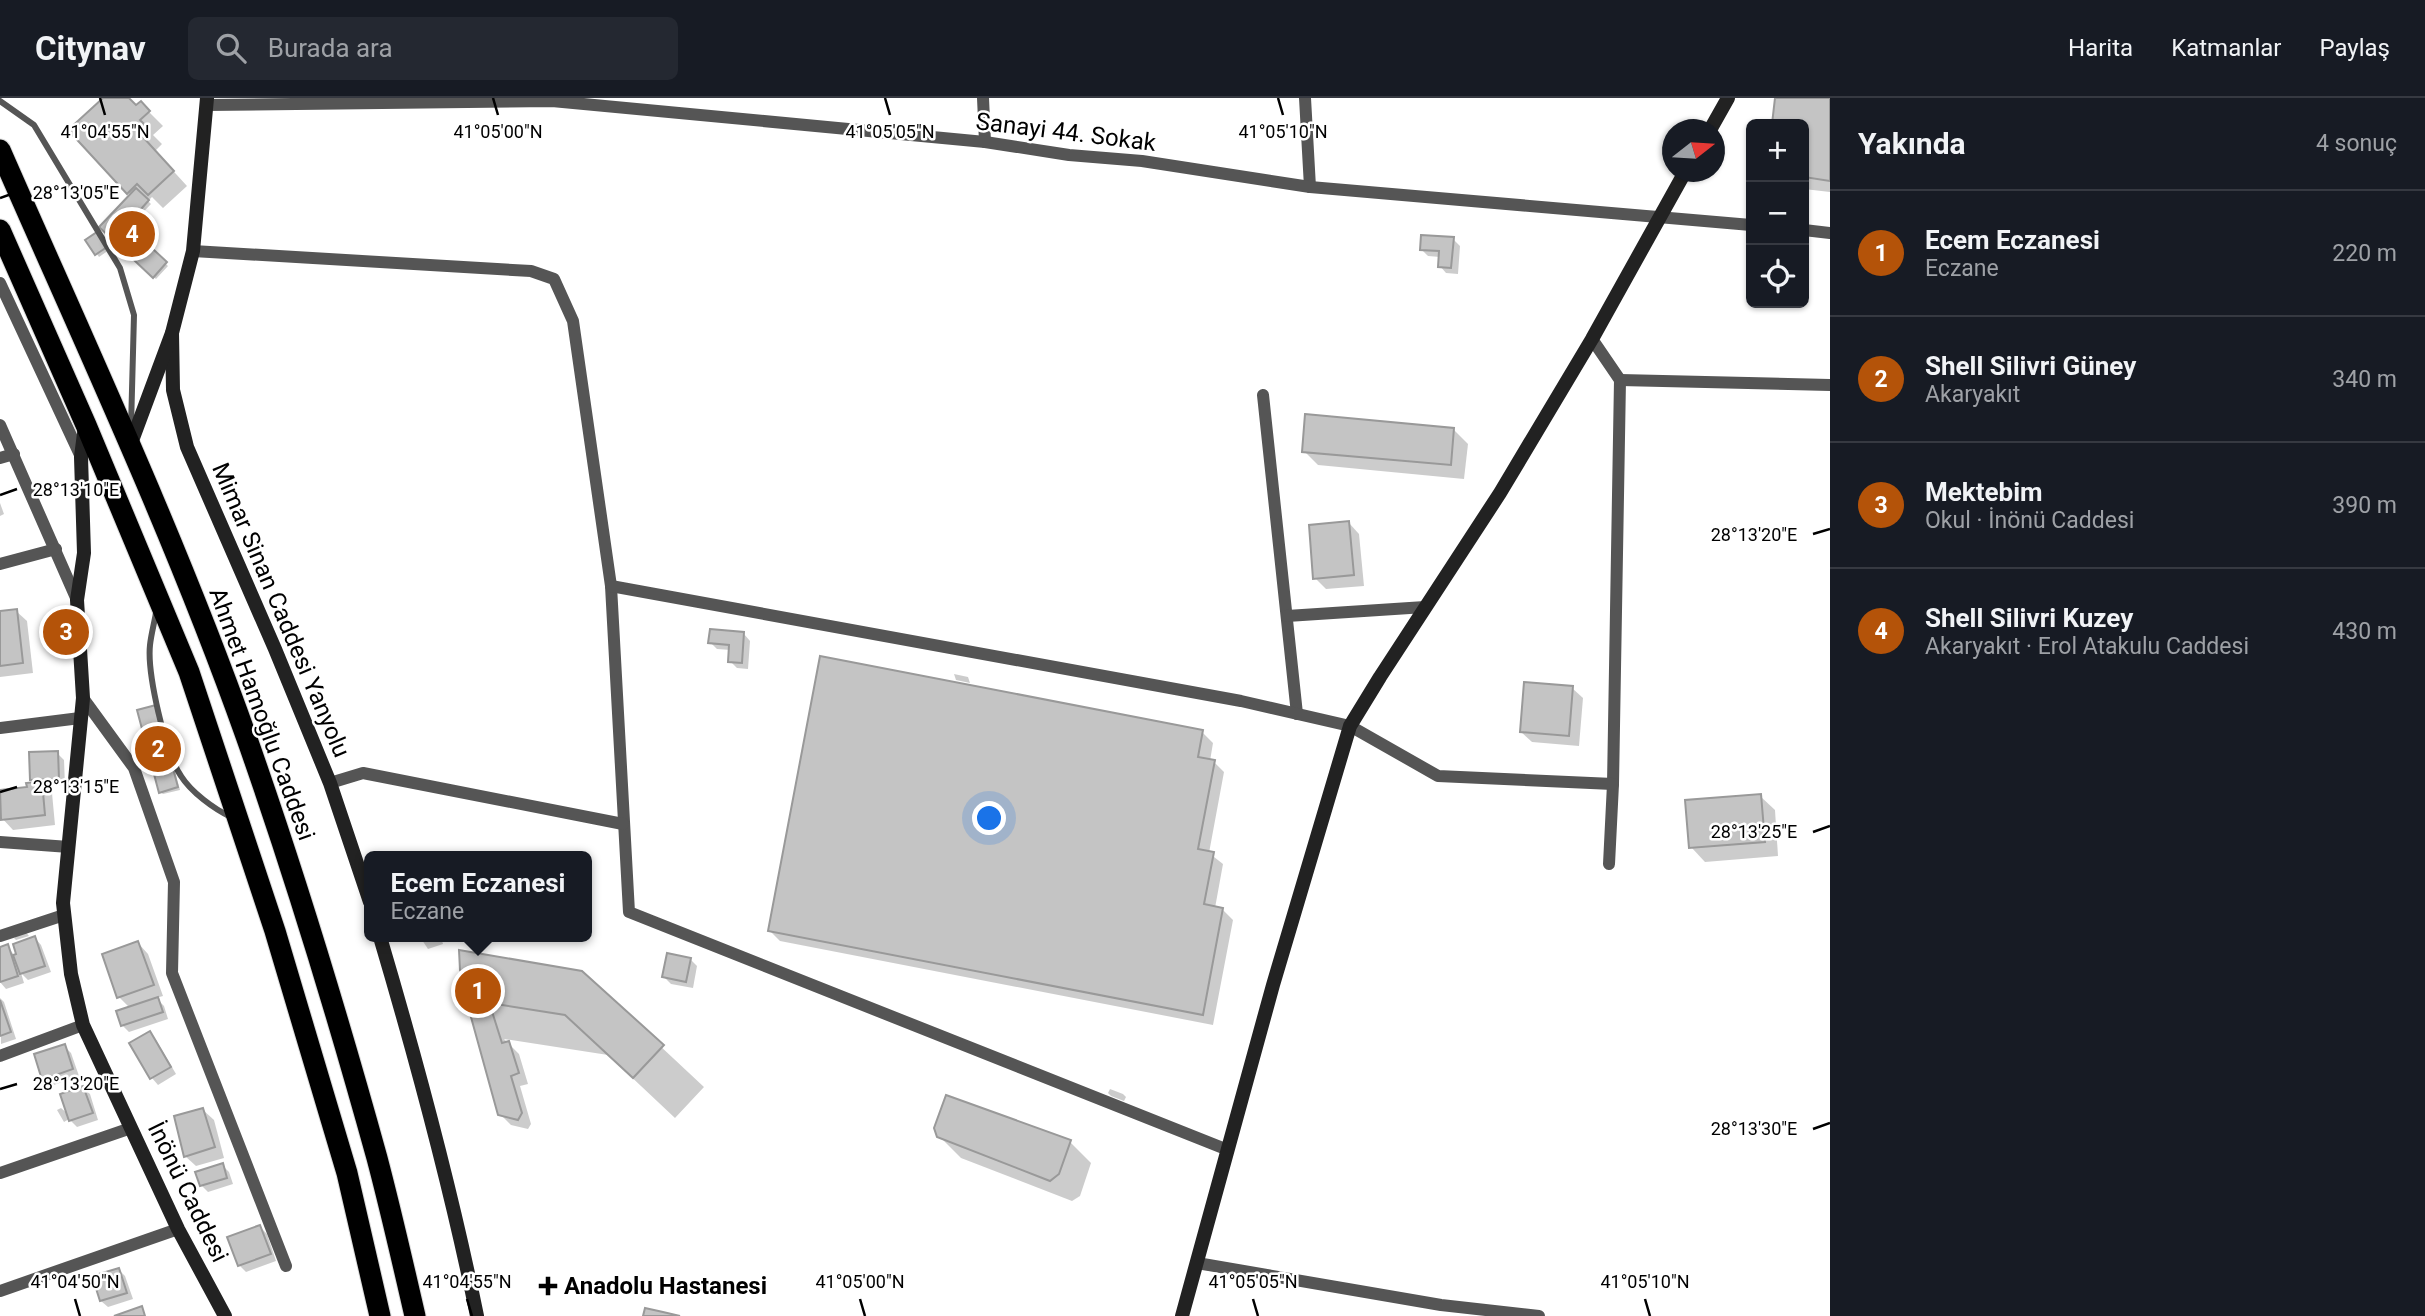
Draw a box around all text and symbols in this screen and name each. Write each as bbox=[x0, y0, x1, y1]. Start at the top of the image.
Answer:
search box bbox=[188, 17, 678, 80]
text: Citynav bbox=[35, 29, 146, 68]
icon: search bbox=[212, 29, 250, 67]
text: Burada ara bbox=[268, 33, 393, 63]
text: Harita bbox=[2068, 34, 2133, 62]
text: Katmanlar bbox=[2171, 34, 2281, 62]
text: Paylaş bbox=[2319, 34, 2390, 62]
street label: Sanayi 44. Sokak bbox=[974, 107, 1158, 157]
north arrow bbox=[1662, 119, 1725, 182]
map controls bbox=[1746, 119, 1809, 308]
button: + bbox=[1746, 119, 1809, 182]
text: 41°04'55"N bbox=[60, 121, 150, 142]
text: 41°05'00"N bbox=[453, 121, 543, 142]
text: 41°05'05"N bbox=[845, 121, 935, 142]
text: 41°05'10"N bbox=[1238, 121, 1328, 142]
text: Yakında bbox=[1858, 126, 1966, 161]
text: 4 sonuç bbox=[2316, 130, 2397, 157]
text: 28°13'05"E bbox=[33, 182, 119, 203]
button: − bbox=[1746, 182, 1809, 245]
pin: 4 bbox=[109, 208, 155, 260]
text: Ecem Eczanesi bbox=[1925, 225, 2100, 255]
text: 1 bbox=[1874, 240, 1888, 267]
text: 220 m bbox=[2332, 240, 2397, 267]
button: locate bbox=[1746, 245, 1809, 308]
text: Eczane bbox=[1925, 255, 1999, 282]
text: Shell Silivri Güney bbox=[1925, 351, 2136, 381]
text: 2 bbox=[1874, 366, 1888, 393]
text: 340 m bbox=[2332, 366, 2397, 393]
text: Akaryakıt bbox=[1925, 381, 2020, 408]
street label: Mimar Sinan Caddesi Yanyolu bbox=[206, 459, 356, 761]
text: Mektebim bbox=[1925, 477, 2043, 507]
text: 28°13'10"E bbox=[33, 479, 119, 500]
text: 3 bbox=[1874, 492, 1888, 519]
text: 390 m bbox=[2332, 492, 2397, 519]
text: Okul · İnönü Caddesi bbox=[1925, 507, 2134, 534]
text: 28°13'20"E bbox=[1711, 524, 1797, 545]
street label: Ahmet Hamoğlu Caddesi bbox=[203, 584, 321, 844]
text: Shell Silivri Kuzey bbox=[1925, 603, 2133, 633]
pin: 3 bbox=[43, 606, 89, 658]
text: 4 bbox=[1874, 618, 1888, 645]
text: 430 m bbox=[2332, 618, 2397, 645]
text: Akaryakıt · Erol Atakulu Caddesi bbox=[1925, 633, 2249, 660]
pin: 2 bbox=[135, 723, 181, 775]
text: 28°13'15"E bbox=[33, 776, 119, 797]
your location bbox=[972, 801, 1006, 835]
text: 28°13'25"E bbox=[1711, 821, 1797, 842]
popup bbox=[364, 851, 592, 942]
text: Ecem Eczanesi bbox=[391, 868, 565, 898]
text: Eczane bbox=[391, 898, 464, 925]
pin: 1 bbox=[455, 965, 501, 1017]
text: 28°13'20"E bbox=[33, 1073, 119, 1094]
street label: İnönü Caddesi bbox=[142, 1117, 234, 1267]
text: 28°13'30"E bbox=[1711, 1118, 1797, 1139]
text: 41°04'50"N bbox=[30, 1271, 120, 1292]
text: 41°04'55"N bbox=[422, 1271, 512, 1292]
text: 41°05'00"N bbox=[815, 1271, 905, 1292]
text: 41°05'05"N bbox=[1208, 1271, 1298, 1292]
text: 41°05'10"N bbox=[1600, 1271, 1690, 1292]
place label: Anadolu Hastanesi bbox=[564, 1272, 767, 1300]
marker: Anadolu Hastanesi bbox=[538, 1276, 558, 1296]

